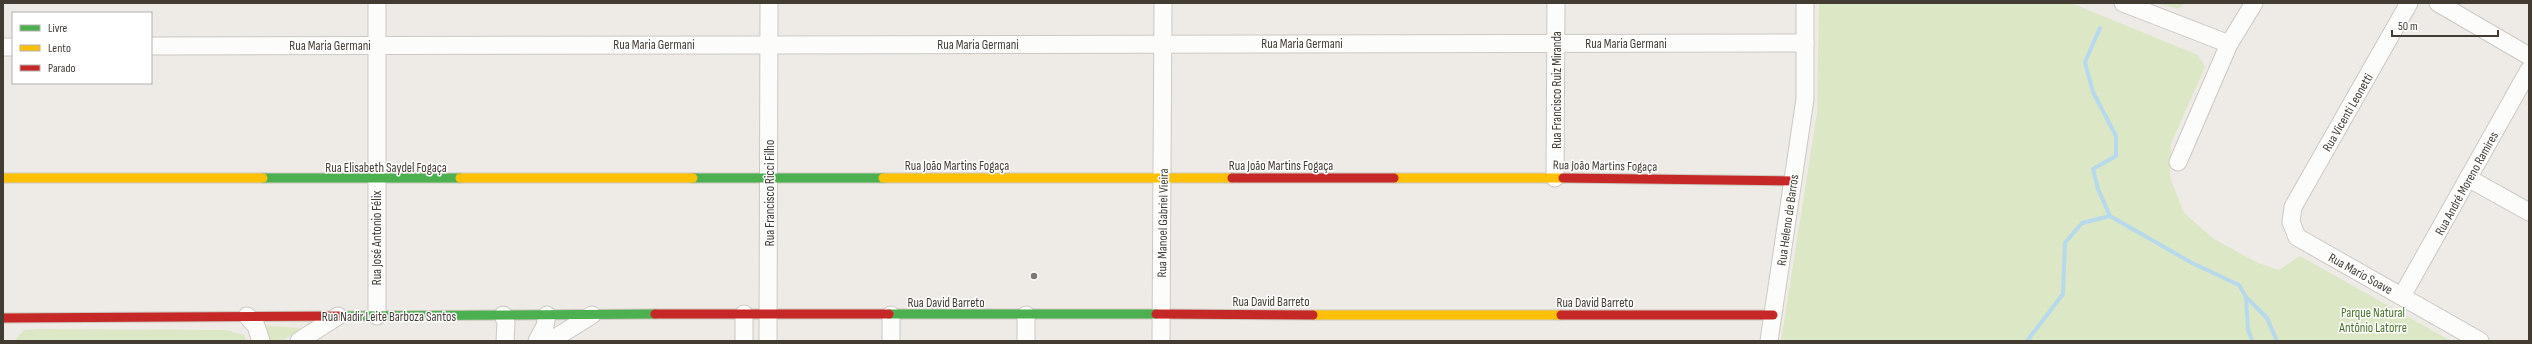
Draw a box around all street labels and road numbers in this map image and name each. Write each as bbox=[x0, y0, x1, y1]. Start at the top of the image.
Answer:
street label: Rua Francisco Ruiz Miranda bbox=[1549, 31, 1565, 149]
street label: Rua Maria Germani bbox=[1261, 36, 1343, 52]
street label: Rua Maria Germani bbox=[1585, 36, 1667, 52]
street label: Rua Maria Germani bbox=[613, 37, 695, 53]
street label: Rua Maria Germani bbox=[937, 37, 1019, 53]
street label: Rua Maria Germani bbox=[289, 38, 371, 54]
street label: Rua Vicenti Leonetti bbox=[2319, 71, 2377, 154]
street label: Rua André Moreno Ramires bbox=[2432, 129, 2502, 238]
street label: Rua Francisco Ricci Filho bbox=[762, 140, 778, 246]
street label: Rua João Martins Fogaça bbox=[1553, 157, 1657, 175]
street label: Rua João Martins Fogaça bbox=[905, 158, 1009, 174]
street label: Rua João Martins Fogaça bbox=[1229, 158, 1333, 174]
street label: Rua Elisabeth Saydel Fogaça bbox=[325, 160, 447, 176]
street label: Rua Manoel Gabriel Vieira bbox=[1154, 168, 1172, 278]
street label: Rua Heleno de Barros bbox=[1774, 173, 1802, 267]
street label: Rua José Antonio Félix bbox=[369, 191, 385, 285]
street label: Rua Mario Soave bbox=[2326, 250, 2395, 298]
street label: Rua David Barreto bbox=[1232, 294, 1310, 310]
street label: Rua David Barreto bbox=[907, 295, 985, 311]
street label: Rua David Barreto bbox=[1556, 295, 1634, 311]
street label: Rua Nadir Leite Barboza Santos bbox=[322, 309, 457, 325]

